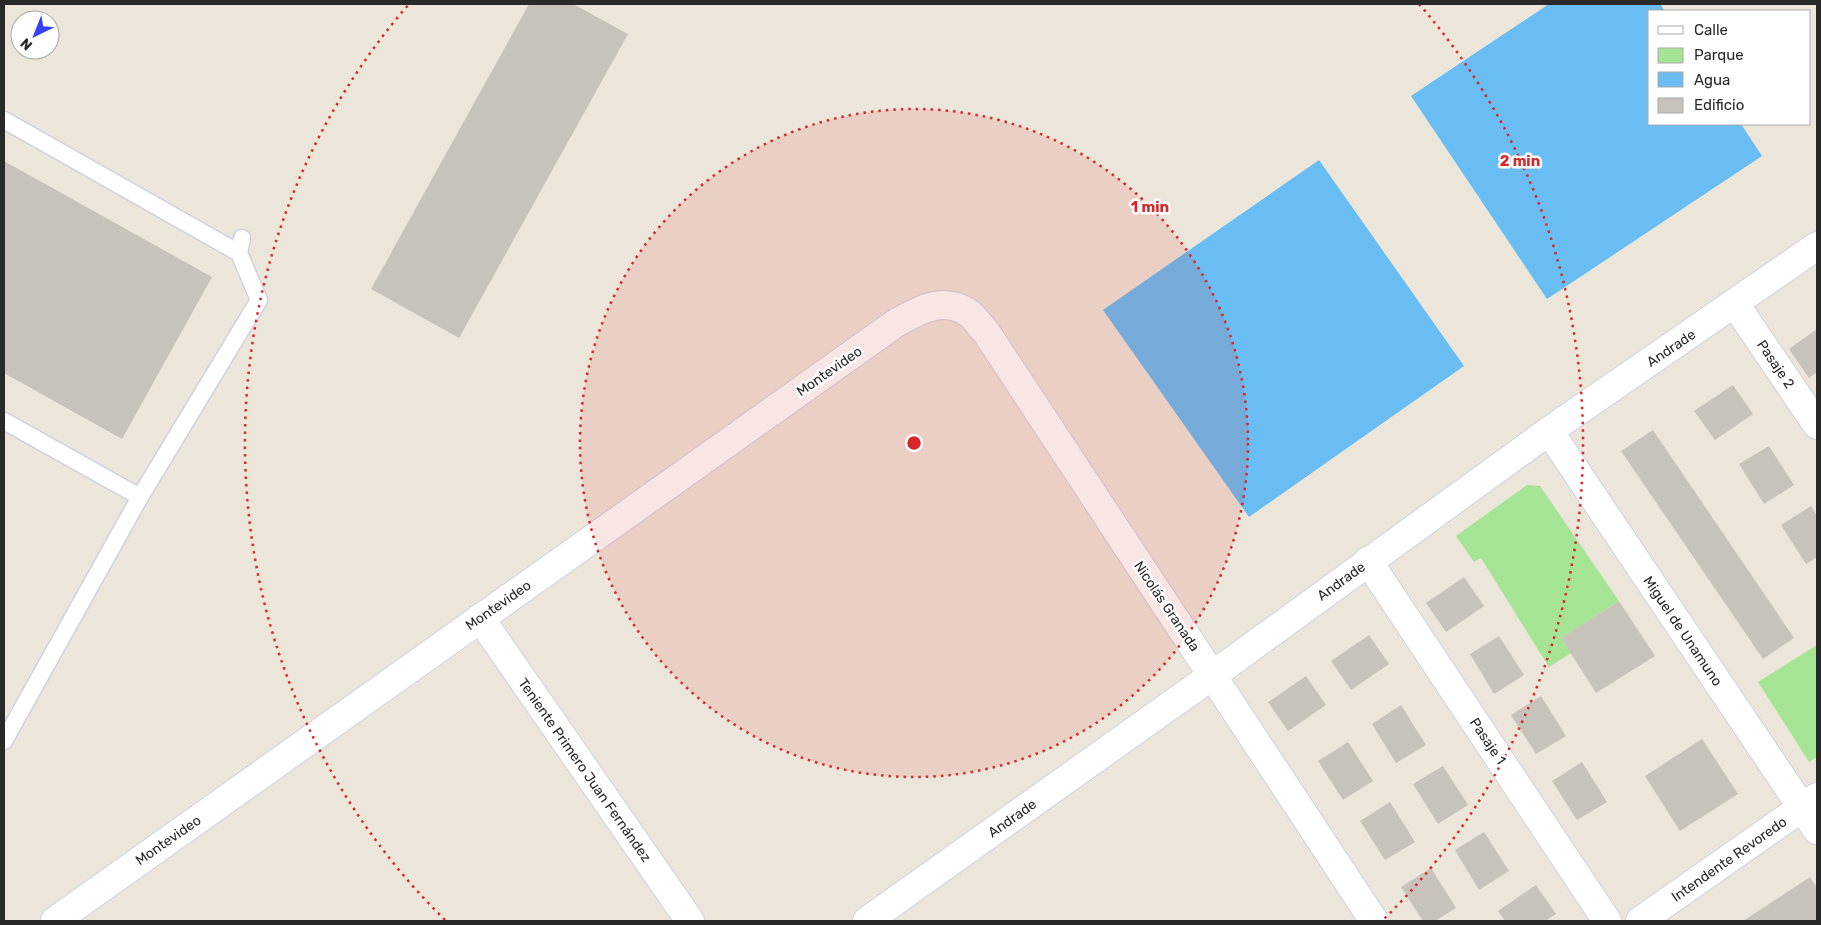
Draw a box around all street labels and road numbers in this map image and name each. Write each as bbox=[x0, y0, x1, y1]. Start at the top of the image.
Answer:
street label: Andrade bbox=[1644, 326, 1699, 371]
street label: Pasaje 2 bbox=[1753, 337, 1798, 392]
street label: Montevideo bbox=[793, 343, 865, 400]
street label: Nicolás Granada bbox=[1130, 558, 1203, 655]
street label: Andrade bbox=[1314, 558, 1369, 605]
street label: Miguel de Unamuno bbox=[1639, 573, 1726, 689]
street label: Montevideo bbox=[462, 577, 534, 634]
street label: Teniente Primero Juan Fernández bbox=[514, 675, 655, 865]
street label: Pasaje 1 bbox=[1466, 715, 1509, 768]
street label: Andrade bbox=[985, 796, 1040, 841]
street label: Montevideo bbox=[132, 812, 204, 869]
street label: Intendente Revoredo bbox=[1668, 813, 1790, 906]

